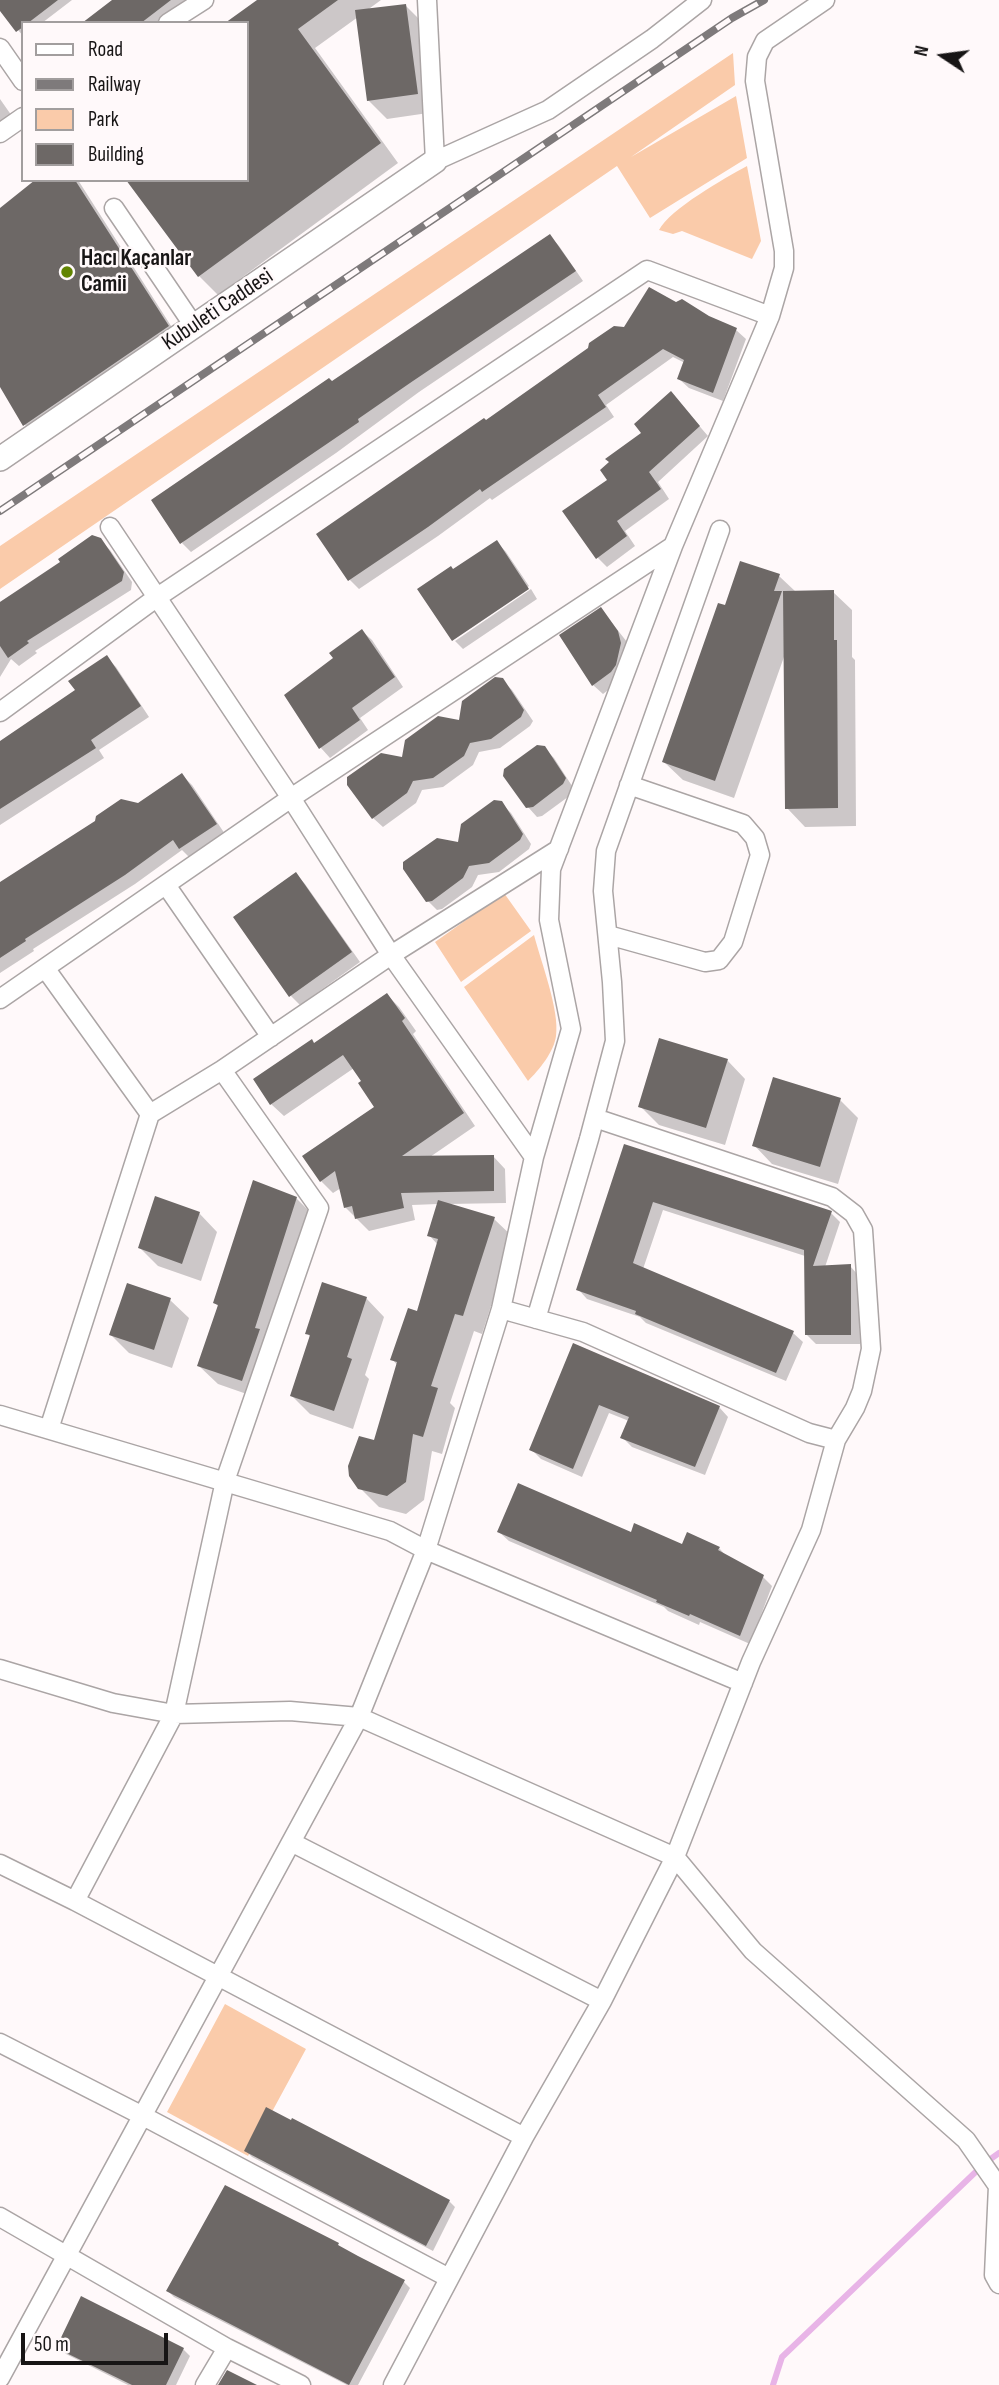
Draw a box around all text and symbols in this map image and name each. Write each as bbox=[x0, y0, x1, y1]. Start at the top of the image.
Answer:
legend bbox=[21, 21, 248, 182]
north arrow bbox=[908, 21, 978, 91]
text: Road bbox=[88, 37, 123, 62]
text: N bbox=[910, 44, 934, 59]
text: Railway bbox=[88, 72, 141, 97]
text: Park bbox=[88, 107, 119, 132]
text: Building bbox=[88, 142, 144, 167]
place label: Hacı Kaçanlar Camii bbox=[81, 245, 191, 299]
street label: Kubuleti Caddesi bbox=[157, 263, 279, 357]
marker: Hacı Kaçanlar Camii bbox=[59, 264, 75, 280]
scale bar bbox=[24, 2318, 172, 2362]
text: 50 m bbox=[34, 2332, 69, 2357]

